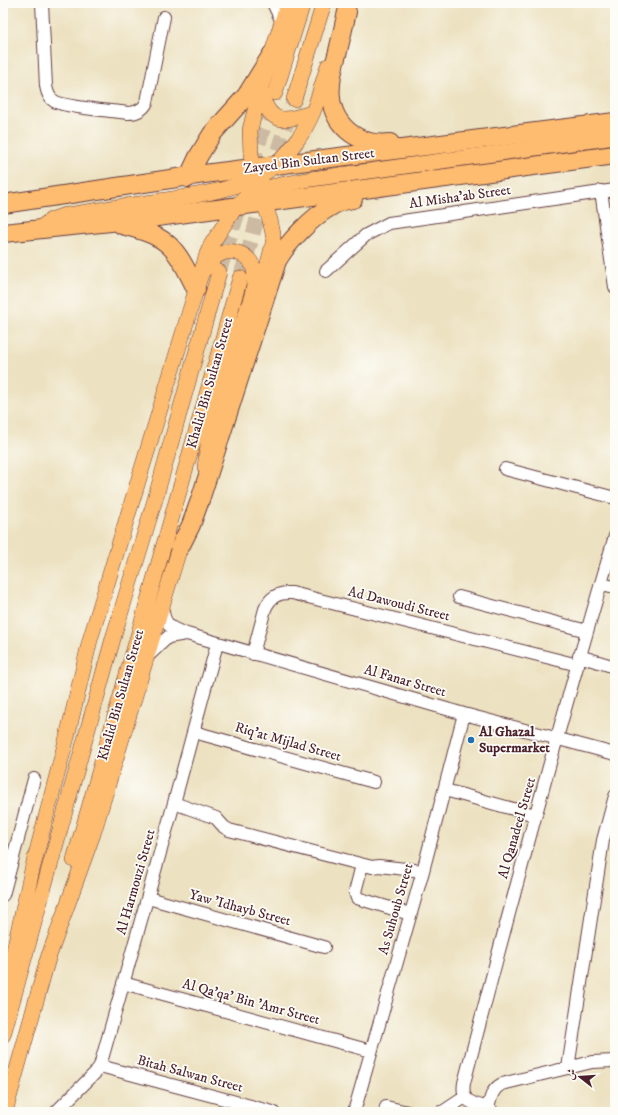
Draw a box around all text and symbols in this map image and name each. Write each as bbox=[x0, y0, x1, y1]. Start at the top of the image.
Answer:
street label: Zayed Bin Sultan Street bbox=[242, 144, 376, 178]
street label: Al Misha'ab Street bbox=[408, 181, 512, 213]
street label: Khalid Bin Sultan Street bbox=[183, 315, 238, 451]
street label: Ad Dawoudi Street bbox=[346, 583, 452, 625]
street label: Khalid Bin Sultan Street bbox=[94, 627, 149, 763]
street label: Al Fanar Street bbox=[362, 661, 449, 701]
street label: Riq'at Mijlad Street bbox=[233, 718, 344, 766]
place label: Al Ghazal Supermarket bbox=[478, 723, 550, 757]
marker: Al Ghazal Supermarket bbox=[466, 735, 476, 745]
street label: Al Qanadeel Street bbox=[494, 775, 540, 881]
street label: Al Harmouzi Street bbox=[112, 827, 160, 937]
street label: As Suhoub Street bbox=[374, 861, 418, 957]
street label: Yaw 'Idhayb Street bbox=[187, 886, 293, 930]
street label: Al Qa'qa' Bin 'Amr Street bbox=[180, 975, 322, 1029]
street label: Bitah Salwan Street bbox=[135, 1051, 245, 1097]
north arrow bbox=[560, 1057, 600, 1097]
text: ش bbox=[563, 1067, 580, 1082]

